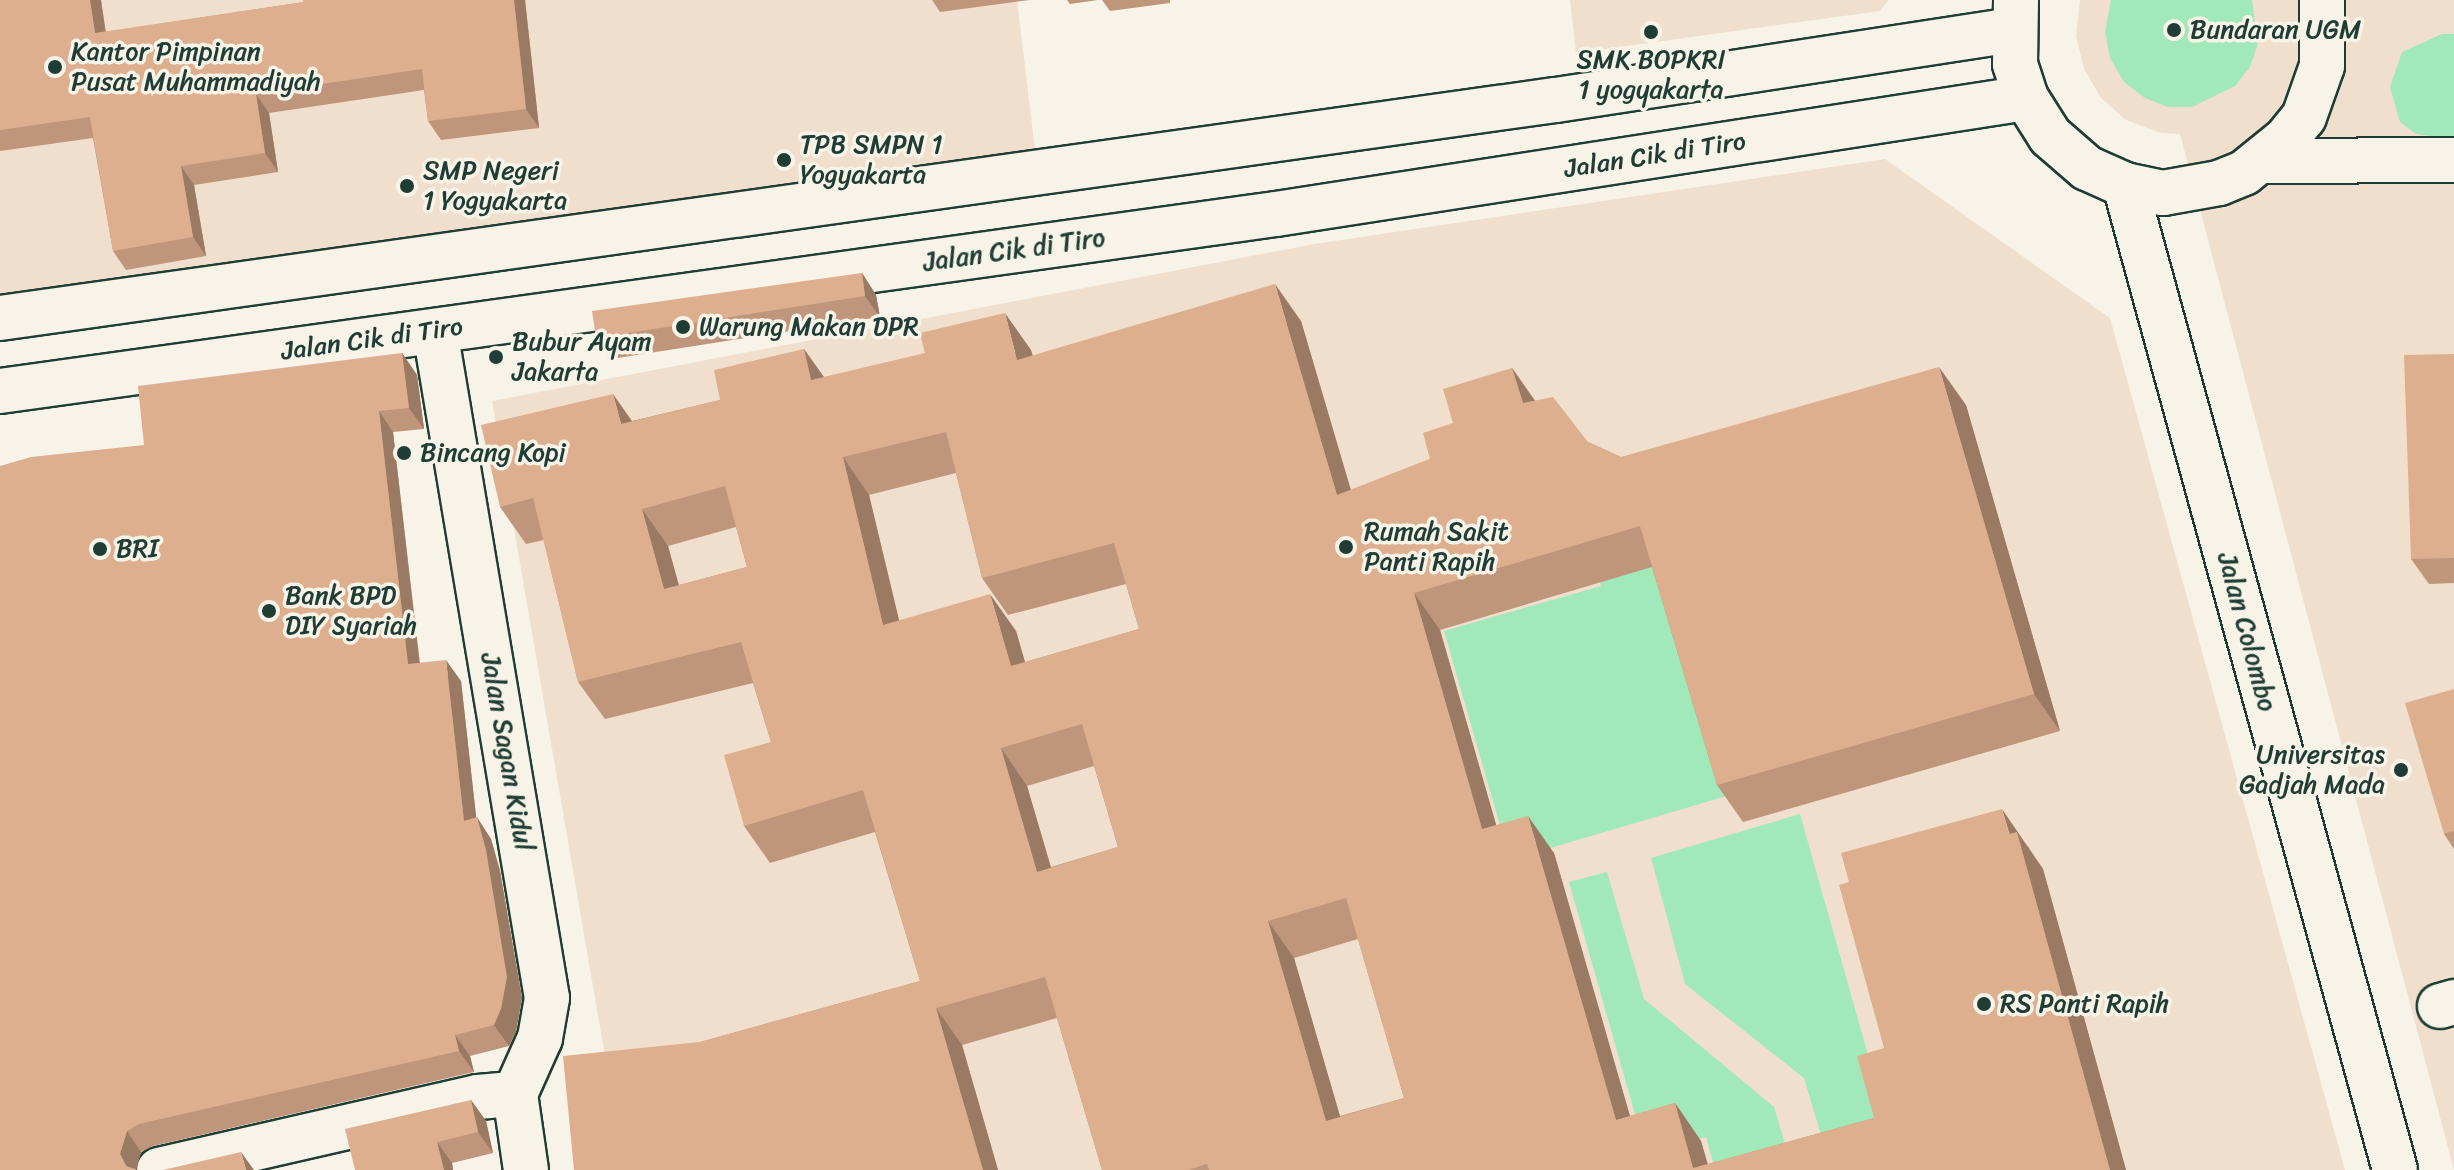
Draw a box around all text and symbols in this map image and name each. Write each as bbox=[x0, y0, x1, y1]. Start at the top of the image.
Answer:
place label: Bundaran UGM bbox=[2190, 14, 2361, 46]
marker: Bundaran UGM bbox=[2165, 21, 2183, 39]
marker: SMK BOPKRI 1 yogyakarta bbox=[1642, 23, 1660, 41]
place label: Kantor Pimpinan Pusat Muhammadiyah bbox=[71, 36, 320, 98]
place label: SMK BOPKRI 1 yogyakarta bbox=[1577, 44, 1725, 106]
marker: Kantor Pimpinan Pusat Muhammadiyah bbox=[46, 58, 64, 76]
street label: Jalan Cik di Tiro bbox=[1562, 125, 1748, 185]
place label: TPB SMPN 1 Yogyakarta bbox=[800, 129, 943, 190]
marker: TPB SMPN 1 Yogyakarta bbox=[775, 151, 793, 169]
place label: SMP Negeri 1 Yogyakarta bbox=[423, 155, 567, 216]
marker: SMP Negeri 1 Yogyakarta bbox=[398, 177, 416, 195]
street label: Jalan Cik di Tiro bbox=[921, 222, 1107, 278]
street label: Jalan Cik di Tiro bbox=[279, 311, 465, 367]
place label: Warung Makan DPR bbox=[699, 311, 919, 343]
marker: Warung Makan DPR bbox=[674, 318, 692, 336]
place label: Bubur Ayam Jakarta bbox=[512, 326, 652, 388]
marker: Bubur Ayam Jakarta bbox=[487, 348, 505, 366]
place label: Bincang Kopi bbox=[420, 437, 568, 469]
marker: Bincang Kopi bbox=[395, 444, 413, 462]
place label: Rumah Sakit Panti Rapih bbox=[1364, 516, 1509, 578]
place label: BRI bbox=[116, 533, 158, 565]
marker: Rumah Sakit Panti Rapih bbox=[1335, 536, 1357, 558]
marker: BRI bbox=[91, 540, 109, 558]
street label: Jalan Colombo bbox=[2211, 549, 2283, 715]
place label: Bank BPD DIY Syariah bbox=[285, 580, 419, 642]
marker: Bank BPD DIY Syariah bbox=[260, 602, 278, 620]
street label: Jalan Sagan Kidul bbox=[474, 650, 540, 854]
place label: Universitas Gadjah Mada bbox=[2239, 739, 2385, 800]
marker: Universitas Gadjah Mada bbox=[2392, 761, 2410, 779]
place label: RS Panti Rapih bbox=[2000, 988, 2170, 1020]
marker: RS Panti Rapih bbox=[1975, 995, 1993, 1013]

